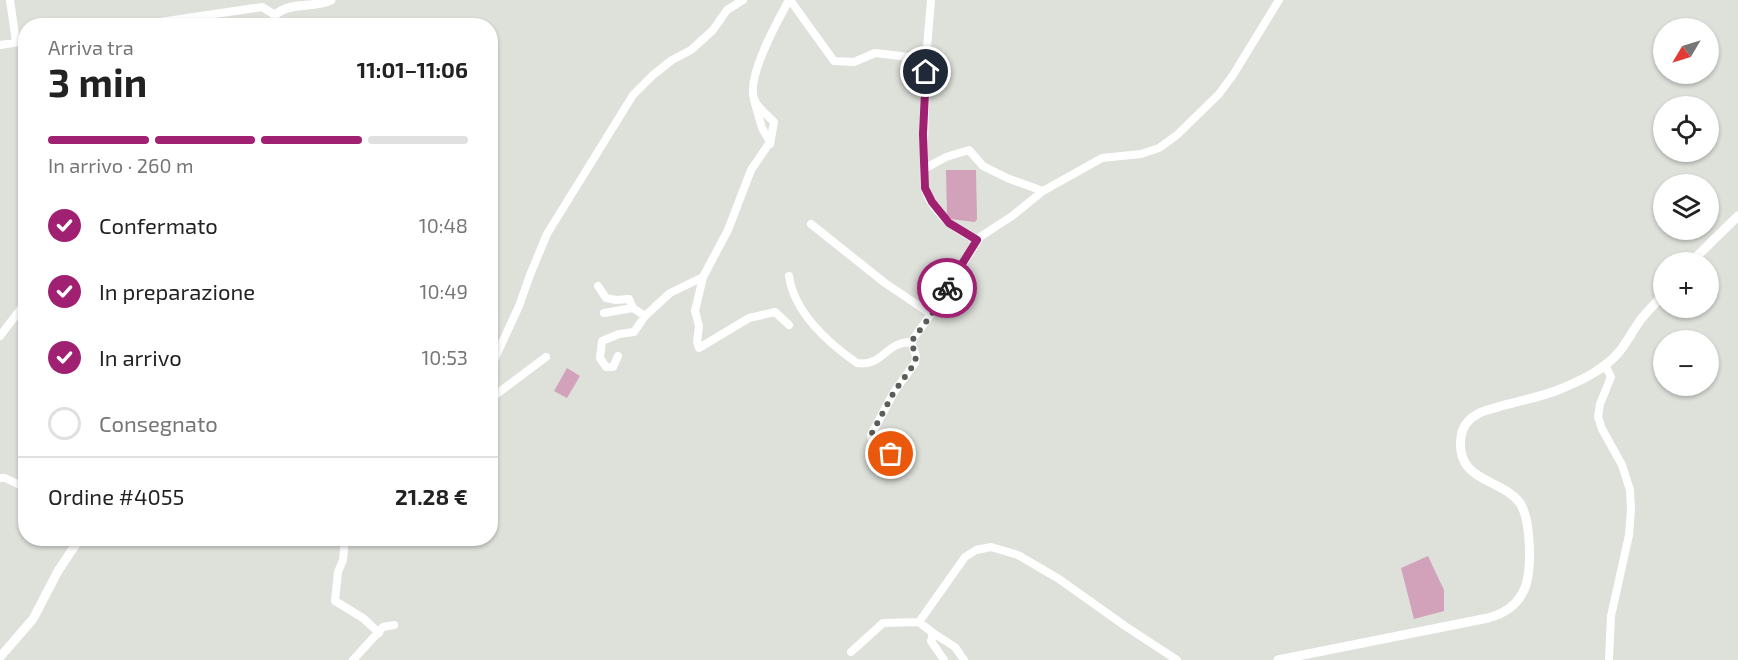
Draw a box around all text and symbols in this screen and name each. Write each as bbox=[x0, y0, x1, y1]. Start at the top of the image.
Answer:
north arrow bbox=[1653, 18, 1719, 84]
map controls bbox=[1653, 18, 1719, 396]
text: Arriva tra bbox=[48, 35, 134, 59]
pin bbox=[900, 46, 951, 97]
icon: home bbox=[909, 55, 942, 88]
text: 11:01–11:06 bbox=[357, 56, 468, 82]
text: 3 min bbox=[48, 58, 147, 105]
button: locate bbox=[1653, 96, 1719, 162]
text: In arrivo · 260 m bbox=[48, 153, 194, 177]
button: layers bbox=[1653, 174, 1719, 240]
icon: check bbox=[48, 209, 81, 242]
text: Confermato bbox=[99, 212, 218, 238]
text: 10:48 bbox=[419, 213, 468, 237]
button: + bbox=[1653, 252, 1719, 318]
courier bbox=[917, 258, 977, 318]
icon: bike bbox=[931, 272, 964, 305]
icon: check bbox=[48, 275, 81, 308]
text: In preparazione bbox=[99, 278, 255, 304]
text: 10:49 bbox=[420, 279, 468, 303]
button: − bbox=[1653, 330, 1719, 396]
icon: check bbox=[48, 341, 81, 374]
text: In arrivo bbox=[99, 344, 182, 370]
text: 10:53 bbox=[421, 345, 468, 369]
text: Consegnato bbox=[99, 410, 218, 436]
pin bbox=[865, 428, 916, 479]
icon: bag bbox=[874, 437, 907, 470]
text: Ordine #4055 bbox=[48, 483, 184, 509]
text: 21.28 € bbox=[395, 483, 468, 509]

